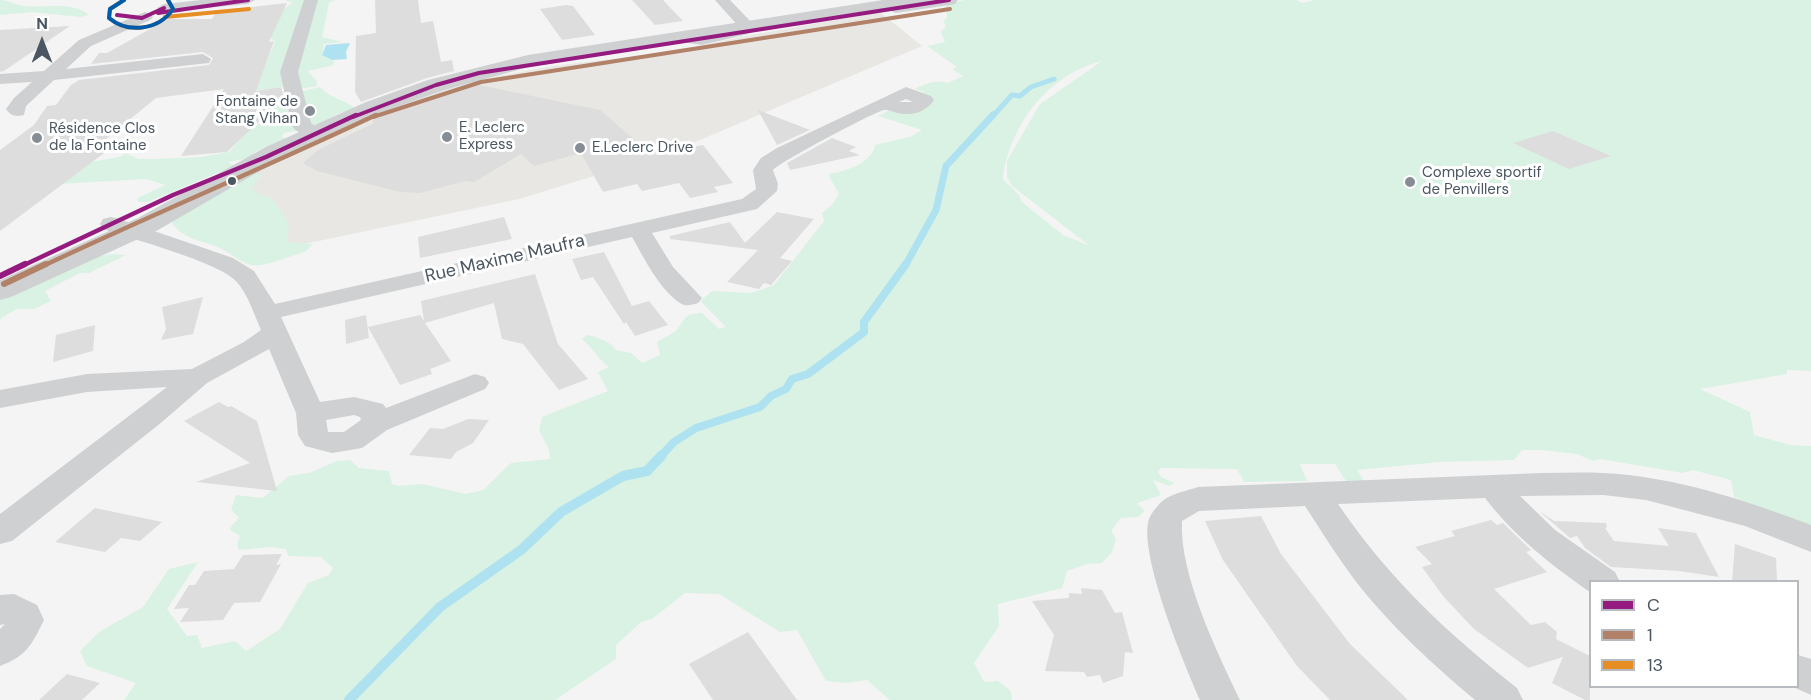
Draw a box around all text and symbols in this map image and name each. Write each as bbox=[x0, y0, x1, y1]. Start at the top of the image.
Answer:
north arrow bbox=[12, 12, 72, 72]
text: N bbox=[36, 13, 48, 34]
place label: Fontaine de Stang Vihan bbox=[215, 93, 298, 128]
marker: Fontaine de Stang Vihan bbox=[303, 104, 317, 118]
place label: E. Leclerc Express bbox=[459, 119, 525, 154]
place label: Résidence Clos de la Fontaine bbox=[49, 120, 155, 155]
marker: E. Leclerc Express bbox=[440, 130, 454, 144]
marker: Résidence Clos de la Fontaine bbox=[30, 131, 44, 145]
place label: E.Leclerc Drive bbox=[592, 139, 693, 157]
marker: E.Leclerc Drive bbox=[573, 141, 587, 155]
place label: Complexe sportif de Penvillers bbox=[1422, 164, 1542, 199]
unlabelled marker bbox=[226, 175, 238, 187]
marker: Complexe sportif de Penvillers bbox=[1403, 175, 1417, 189]
street label: Rue Maxime Maufra bbox=[423, 230, 587, 288]
legend bbox=[1589, 580, 1799, 688]
text: C bbox=[1647, 593, 1660, 617]
text: 1 bbox=[1647, 623, 1653, 647]
text: 13 bbox=[1647, 653, 1663, 677]

